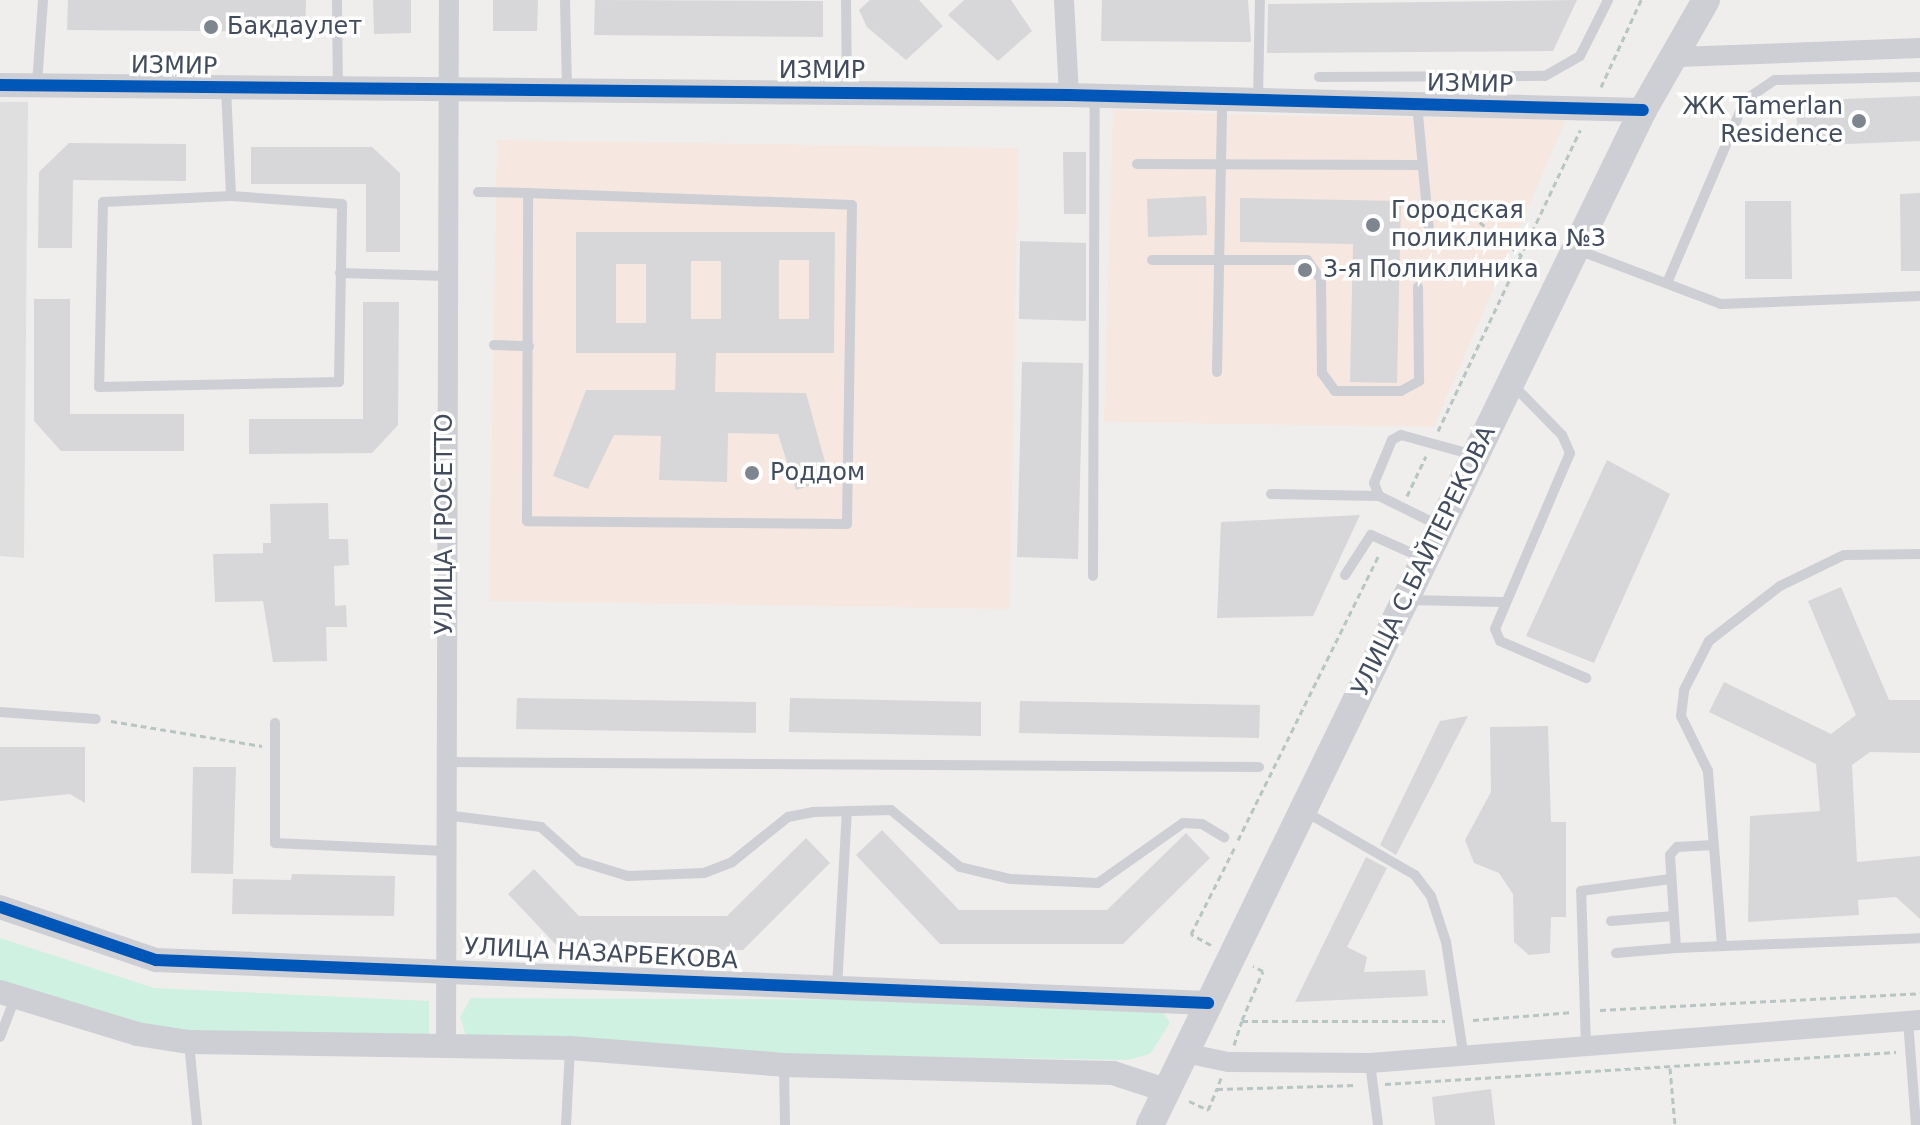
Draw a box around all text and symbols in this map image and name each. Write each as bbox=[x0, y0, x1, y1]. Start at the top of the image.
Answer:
place label: Бақдаулет bbox=[227, 13, 362, 41]
marker: Бақдаулет bbox=[202, 18, 220, 36]
street label: ИЗМИР bbox=[131, 51, 217, 81]
street label: ИЗМИР bbox=[779, 57, 865, 85]
street label: ИЗМИР bbox=[1427, 69, 1513, 99]
place label: ЖК Tamerlan Residence bbox=[1682, 93, 1843, 149]
marker: ЖК Tamerlan Residence bbox=[1850, 112, 1868, 130]
place label: Городская поликлиника №3 bbox=[1391, 197, 1606, 253]
marker: Городская поликлиника №3 bbox=[1362, 214, 1384, 236]
place label: 3-я Поликлиника bbox=[1323, 256, 1539, 284]
marker: 3-я Поликлиника bbox=[1294, 259, 1316, 281]
street label: УЛИЦА ГРОСЕТТО bbox=[431, 413, 459, 635]
street label: УЛИЦА С.БАЙТЕРЕКОВА bbox=[1346, 421, 1502, 701]
place label: Роддом bbox=[770, 459, 865, 487]
marker: Роддом bbox=[741, 462, 763, 484]
street label: УЛИЦА НАЗАРБЕКОВА bbox=[463, 932, 739, 976]

